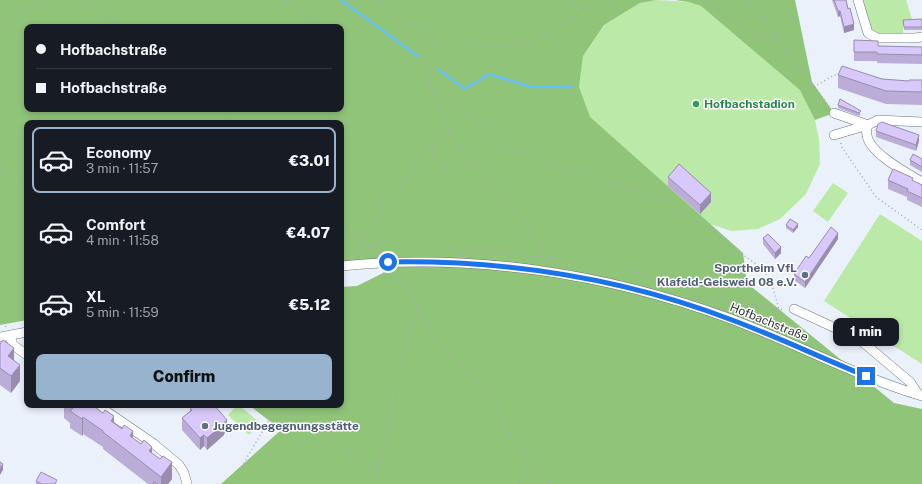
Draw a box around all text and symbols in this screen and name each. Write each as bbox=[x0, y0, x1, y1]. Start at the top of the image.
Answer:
text: Hofbachstraße bbox=[60, 41, 167, 58]
text: Hofbachstraße bbox=[60, 79, 167, 96]
place label: Hofbachstadion bbox=[704, 97, 795, 111]
marker: Hofbachstadion bbox=[691, 99, 701, 109]
icon: car bbox=[38, 142, 74, 178]
text: Economy bbox=[86, 144, 151, 161]
text: €3.01 bbox=[289, 152, 330, 169]
text: 3 min · 11:57 bbox=[86, 161, 158, 176]
icon: car bbox=[38, 214, 74, 250]
text: Comfort bbox=[86, 216, 146, 233]
text: €4.07 bbox=[286, 224, 330, 241]
text: 4 min · 11:58 bbox=[86, 233, 159, 248]
route start bbox=[379, 253, 397, 271]
place label: Sportheim VfL Klafeld-Geisweid 08 e.V. bbox=[657, 261, 797, 289]
marker: Sportheim VfL Klafeld-Geisweid 08 e.V. bbox=[800, 270, 810, 280]
icon: car bbox=[38, 286, 74, 322]
text: XL bbox=[86, 288, 105, 305]
text: €5.12 bbox=[289, 296, 330, 313]
street label: Hofbachstraße bbox=[728, 300, 810, 344]
text: 5 min · 11:59 bbox=[86, 305, 159, 320]
callout: 1 min bbox=[833, 318, 899, 346]
text: 1 min bbox=[850, 324, 882, 339]
button: Confirm bbox=[36, 354, 332, 400]
route end bbox=[857, 367, 875, 385]
place label: Jugendbegegnungsstätte bbox=[213, 419, 359, 433]
marker: Jugendbegegnungsstätte bbox=[200, 421, 210, 431]

